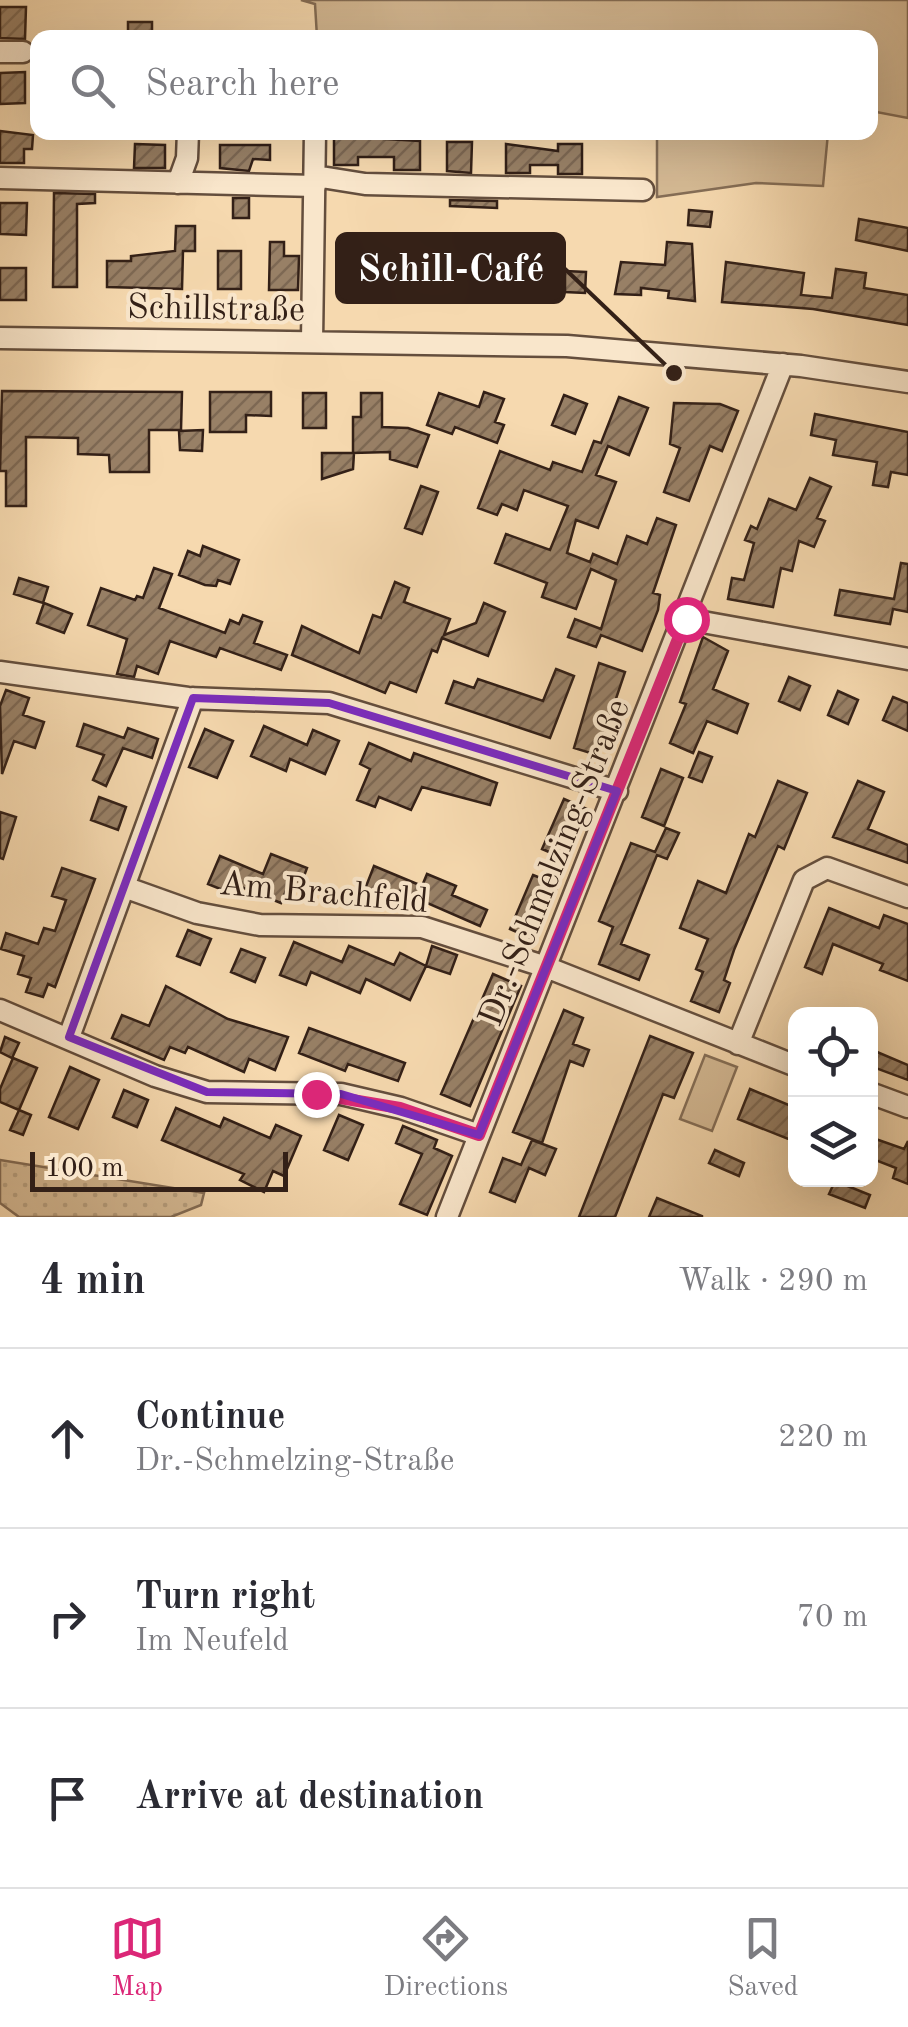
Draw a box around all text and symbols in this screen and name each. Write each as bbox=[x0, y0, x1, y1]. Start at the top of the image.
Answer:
search box bbox=[30, 30, 878, 140]
icon: search bbox=[65, 58, 120, 113]
text: Search here bbox=[145, 66, 340, 104]
callout: Schill-Café bbox=[337, 234, 564, 302]
text: Schill-Café bbox=[358, 252, 544, 290]
street label: Schillstraße bbox=[127, 290, 305, 329]
route start bbox=[664, 597, 710, 643]
street label: Dr.-Schmelzing-Straße bbox=[474, 694, 637, 1031]
street label: Am Brachfeld bbox=[218, 867, 430, 920]
map controls bbox=[788, 1007, 878, 1187]
button: locate bbox=[788, 1007, 878, 1097]
route end bbox=[294, 1072, 340, 1118]
button: layers bbox=[788, 1097, 878, 1187]
scale bar bbox=[30, 1147, 288, 1192]
text: 100 m bbox=[45, 1155, 124, 1183]
text: 4 min bbox=[40, 1261, 146, 1303]
text: Walk · 290 m bbox=[678, 1266, 868, 1298]
text: Continue bbox=[135, 1399, 285, 1437]
icon: ahead bbox=[40, 1411, 95, 1466]
text: 220 m bbox=[778, 1422, 868, 1454]
text: Dr.-Schmelzing-Straße bbox=[135, 1446, 455, 1478]
text: Turn right bbox=[135, 1579, 315, 1617]
icon: right bbox=[40, 1591, 95, 1646]
text: 70 m bbox=[797, 1602, 868, 1634]
text: Im Neufeld bbox=[135, 1626, 289, 1658]
icon: arrive bbox=[40, 1771, 95, 1826]
text: Arrive at destination bbox=[135, 1779, 484, 1817]
tab: Map bbox=[110, 1911, 165, 2006]
tab: Directions bbox=[384, 1911, 508, 2006]
tab: Saved bbox=[727, 1911, 798, 2006]

